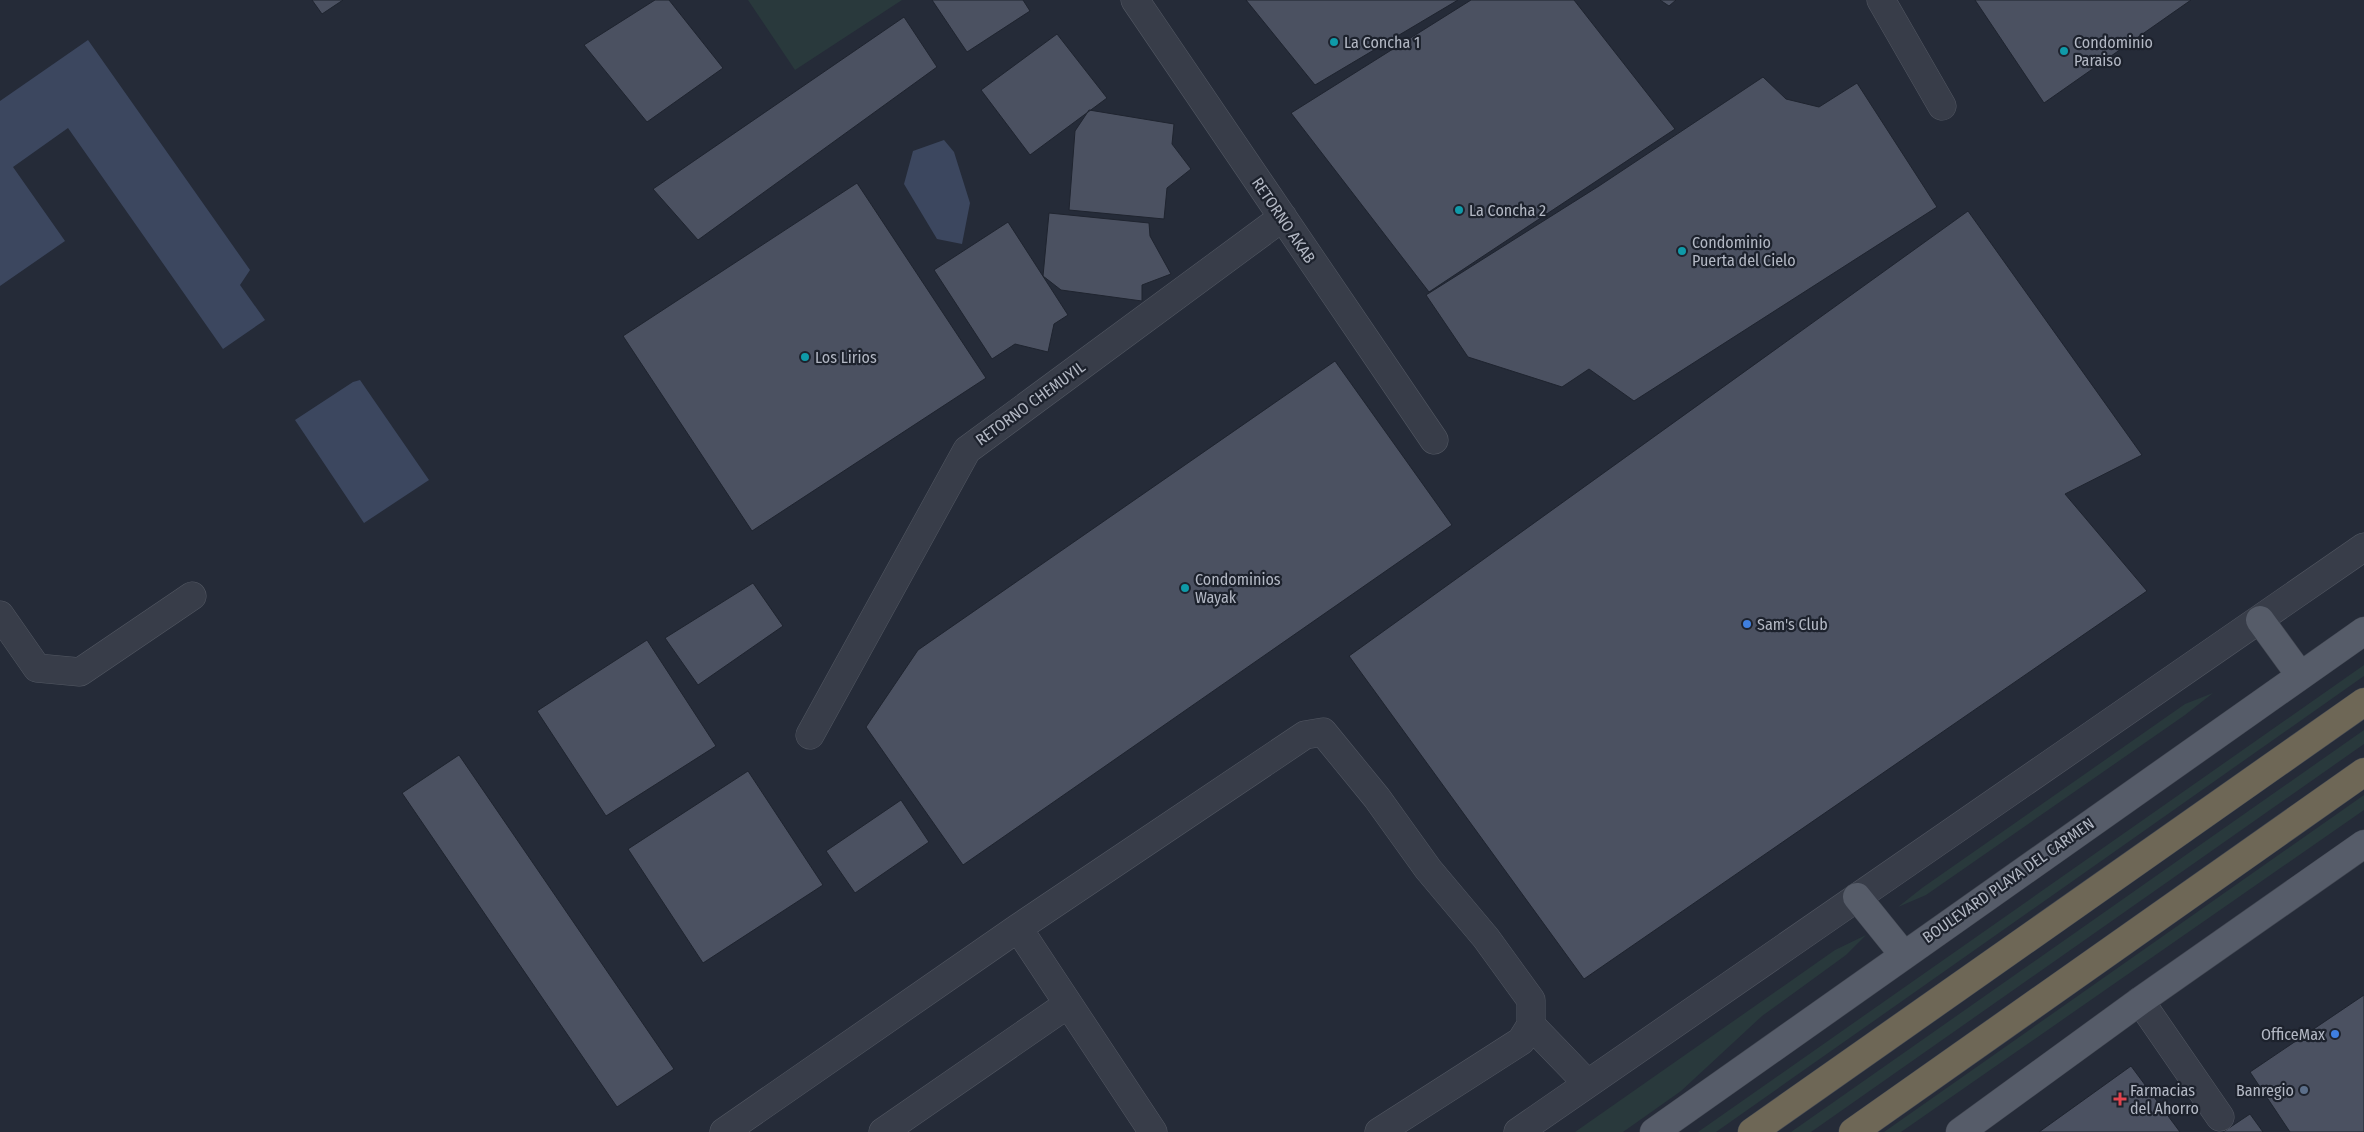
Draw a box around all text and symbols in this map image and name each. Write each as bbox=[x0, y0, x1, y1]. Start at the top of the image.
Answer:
place label: La Concha 1 bbox=[1344, 33, 1420, 52]
place label: Condominio Paraiso bbox=[2074, 33, 2153, 70]
marker: La Concha 1 bbox=[1328, 36, 1340, 48]
marker: Condominio Paraiso bbox=[2058, 45, 2070, 57]
street label: RETORNO AKAB bbox=[1248, 174, 1319, 267]
place label: La Concha 2 bbox=[1469, 201, 1546, 220]
marker: La Concha 2 bbox=[1453, 204, 1465, 216]
place label: Condominio Puerta del Cielo bbox=[1692, 233, 1796, 270]
marker: Condominio Puerta del Cielo bbox=[1676, 245, 1688, 257]
place label: Los Lirios bbox=[815, 348, 877, 367]
marker: Los Lirios bbox=[799, 351, 811, 363]
street label: RETORNO CHEMUYIL bbox=[972, 357, 1089, 450]
place label: Condominios Wayak bbox=[1195, 570, 1281, 607]
marker: Condominios Wayak bbox=[1179, 582, 1191, 594]
place label: Sam's Club bbox=[1757, 615, 1828, 634]
marker: Sam's Club bbox=[1741, 618, 1753, 630]
street label: BOULEVARD PLAYA DEL CARMEN bbox=[1919, 814, 2098, 947]
place label: OfficeMax bbox=[2261, 1025, 2325, 1044]
marker: OfficeMax bbox=[2329, 1028, 2341, 1040]
place label: Farmacias del Ahorro bbox=[2130, 1081, 2199, 1118]
place label: Banregio bbox=[2236, 1081, 2294, 1100]
marker: Banregio bbox=[2298, 1084, 2310, 1096]
marker: Farmacias del Ahorro bbox=[2114, 1093, 2126, 1105]

